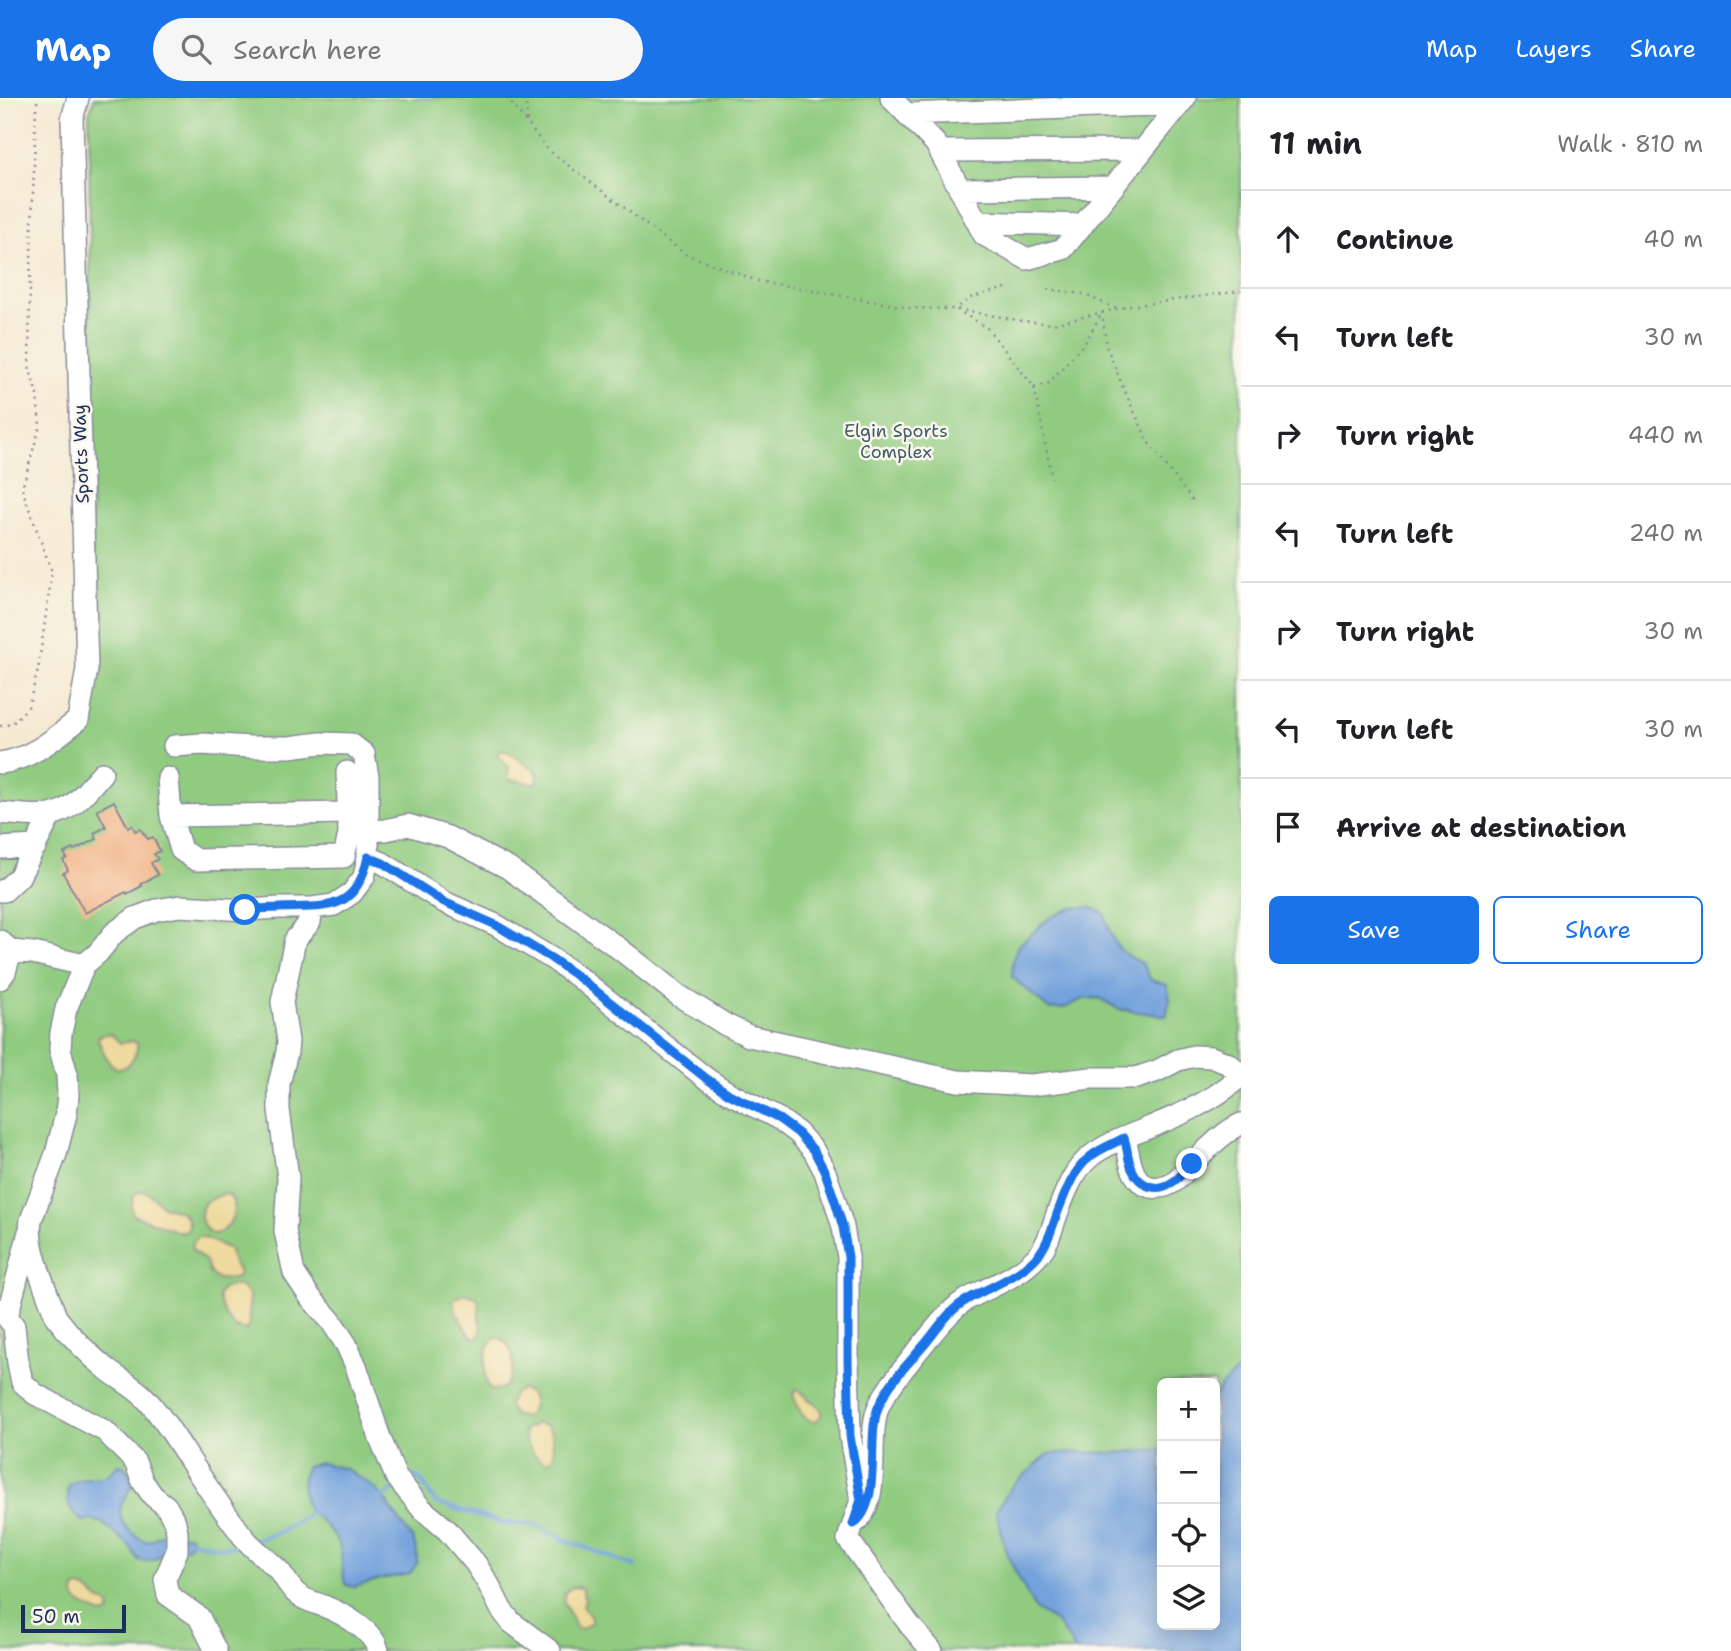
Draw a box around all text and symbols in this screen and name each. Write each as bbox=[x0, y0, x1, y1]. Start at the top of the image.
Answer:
search box bbox=[153, 18, 643, 81]
text: Map bbox=[35, 27, 111, 72]
icon: search bbox=[177, 30, 215, 68]
text: Search here bbox=[233, 32, 382, 67]
text: Map bbox=[1426, 33, 1477, 65]
text: Layers bbox=[1515, 33, 1592, 65]
text: Share bbox=[1630, 33, 1696, 65]
text: 11 min bbox=[1269, 123, 1362, 164]
text: Walk · 810 m bbox=[1557, 129, 1703, 159]
icon: ahead bbox=[1269, 220, 1307, 258]
text: Continue bbox=[1336, 222, 1454, 257]
text: 40 m bbox=[1643, 224, 1703, 254]
icon: left bbox=[1269, 318, 1307, 356]
text: Turn left bbox=[1336, 320, 1453, 355]
text: 30 m bbox=[1644, 322, 1703, 352]
street label: Sports Way bbox=[67, 404, 95, 504]
icon: right bbox=[1269, 416, 1307, 454]
text: Turn right bbox=[1336, 418, 1474, 453]
park label: Elgin Sports Complex bbox=[844, 419, 948, 464]
text: 440 m bbox=[1628, 420, 1703, 450]
icon: left bbox=[1269, 514, 1307, 552]
text: Turn left bbox=[1336, 516, 1453, 551]
text: 240 m bbox=[1629, 518, 1703, 548]
icon: right bbox=[1269, 612, 1307, 650]
text: Turn right bbox=[1336, 614, 1474, 649]
text: 30 m bbox=[1644, 616, 1703, 646]
icon: left bbox=[1269, 710, 1307, 748]
text: Turn left bbox=[1336, 712, 1453, 747]
text: 30 m bbox=[1644, 714, 1703, 744]
icon: arrive bbox=[1269, 808, 1307, 846]
text: Arrive at destination bbox=[1336, 810, 1626, 845]
route start bbox=[229, 894, 260, 925]
button: Save bbox=[1269, 896, 1479, 964]
button: Share bbox=[1493, 896, 1703, 964]
route end bbox=[1176, 1148, 1207, 1179]
map controls bbox=[1157, 1378, 1220, 1630]
button: + bbox=[1157, 1378, 1220, 1441]
button: − bbox=[1157, 1441, 1220, 1504]
button: locate bbox=[1157, 1504, 1220, 1567]
button: layers bbox=[1157, 1567, 1220, 1630]
scale bar bbox=[21, 1602, 126, 1634]
text: 50 m bbox=[32, 1604, 80, 1629]

